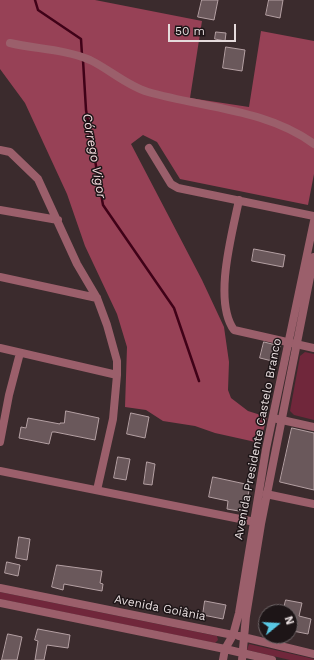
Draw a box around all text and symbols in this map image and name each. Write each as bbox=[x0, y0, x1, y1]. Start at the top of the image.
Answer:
scale bar bbox=[170, 16, 238, 42]
text: 50 m bbox=[175, 24, 205, 38]
water label: Córrego Vigor bbox=[79, 112, 109, 200]
street label: Avenida Presidente Castelo Branco bbox=[231, 337, 285, 541]
street label: Avenida Goiânia bbox=[113, 592, 207, 624]
north arrow bbox=[258, 604, 298, 644]
text: N bbox=[281, 615, 296, 626]

